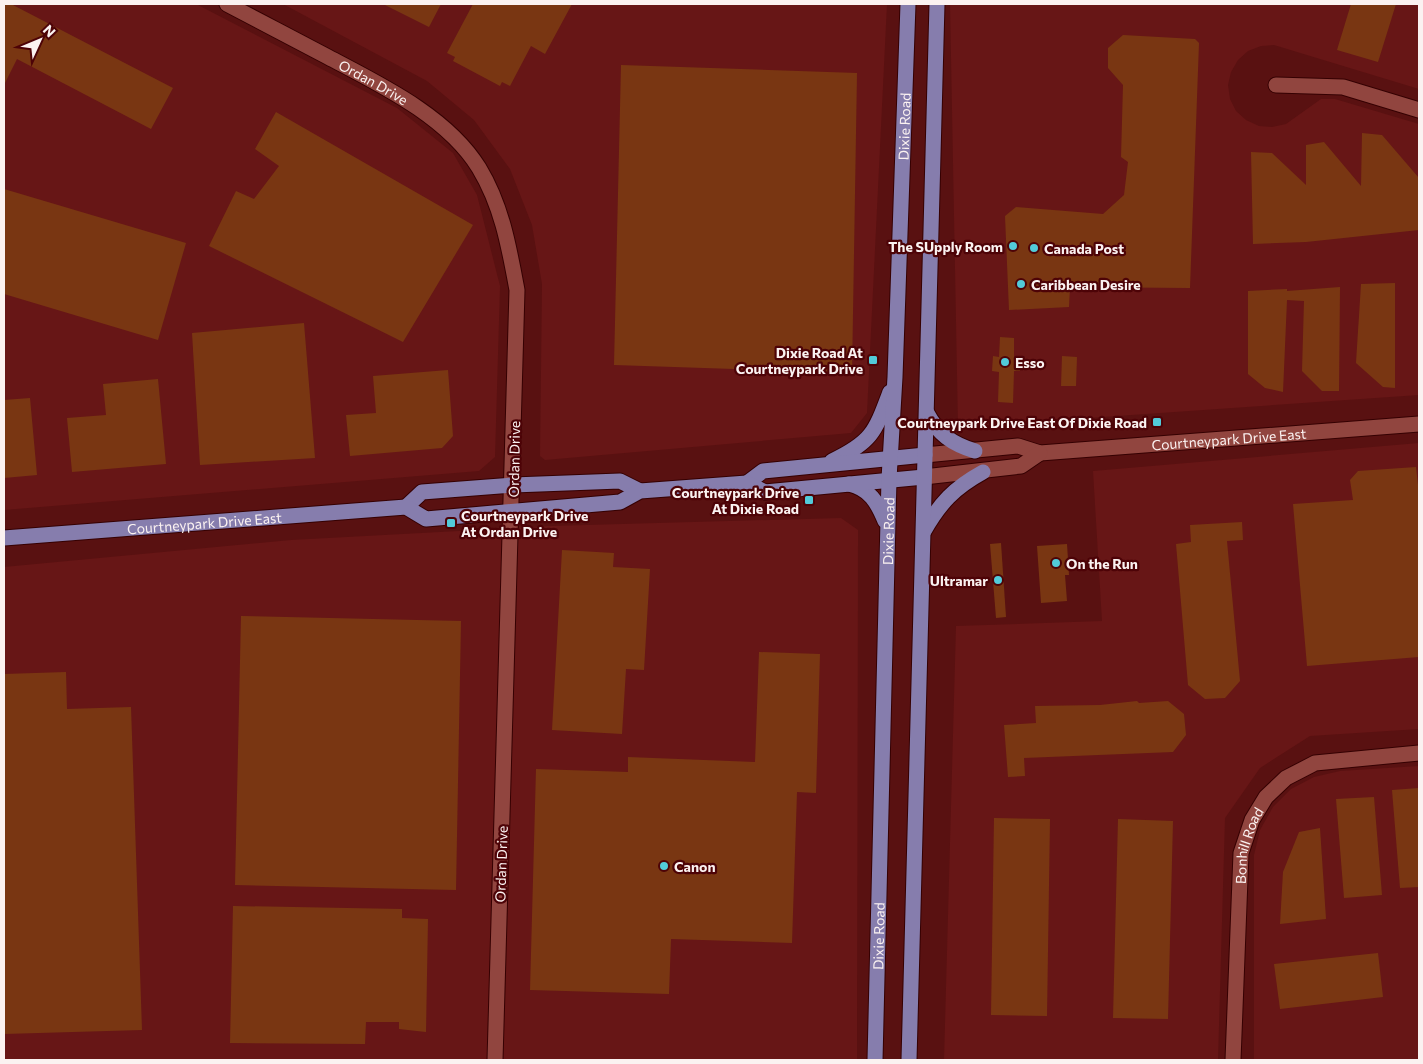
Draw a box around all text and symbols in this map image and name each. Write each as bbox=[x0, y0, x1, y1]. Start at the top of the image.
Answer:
north arrow bbox=[15, 15, 65, 65]
text: N bbox=[40, 21, 59, 40]
street label: Ordan Drive bbox=[336, 56, 412, 108]
street label: Dixie Road bbox=[894, 92, 913, 161]
place label: The SUpply Room bbox=[888, 238, 1003, 255]
marker: The SUpply Room bbox=[1007, 240, 1019, 252]
place label: Canada Post bbox=[1044, 240, 1124, 257]
marker: Canada Post bbox=[1028, 242, 1040, 254]
place label: Caribbean Desire bbox=[1031, 276, 1141, 293]
marker: Caribbean Desire bbox=[1015, 278, 1027, 290]
place label: Dixie Road At Courtneypark Drive bbox=[736, 344, 863, 377]
marker: Dixie Road At Courtneypark Drive bbox=[867, 354, 879, 366]
place label: Esso bbox=[1015, 354, 1045, 371]
marker: Esso bbox=[999, 356, 1011, 368]
place label: Courtneypark Drive East Of Dixie Road bbox=[897, 414, 1147, 431]
marker: Courtneypark Drive East Of Dixie Road bbox=[1151, 416, 1163, 428]
street label: Ordan Drive bbox=[505, 420, 523, 498]
street label: Courtneypark Drive East bbox=[1151, 424, 1307, 453]
place label: Courtneypark Drive At Dixie Road bbox=[672, 484, 799, 517]
marker: Courtneypark Drive At Dixie Road bbox=[803, 494, 815, 506]
street label: Dixie Road bbox=[878, 497, 897, 565]
place label: Courtneypark Drive At Ordan Drive bbox=[461, 507, 588, 540]
street label: Courtneypark Drive East bbox=[126, 508, 283, 537]
marker: Courtneypark Drive At Ordan Drive bbox=[445, 517, 457, 529]
place label: On the Run bbox=[1066, 555, 1138, 572]
marker: On the Run bbox=[1050, 557, 1062, 569]
place label: Ultramar bbox=[930, 572, 988, 589]
marker: Ultramar bbox=[992, 574, 1004, 586]
street label: Bonhill Road bbox=[1231, 804, 1266, 884]
street label: Ordan Drive bbox=[491, 825, 511, 903]
place label: Canon bbox=[674, 858, 716, 875]
marker: Canon bbox=[658, 860, 670, 872]
street label: Dixie Road bbox=[869, 902, 887, 970]

